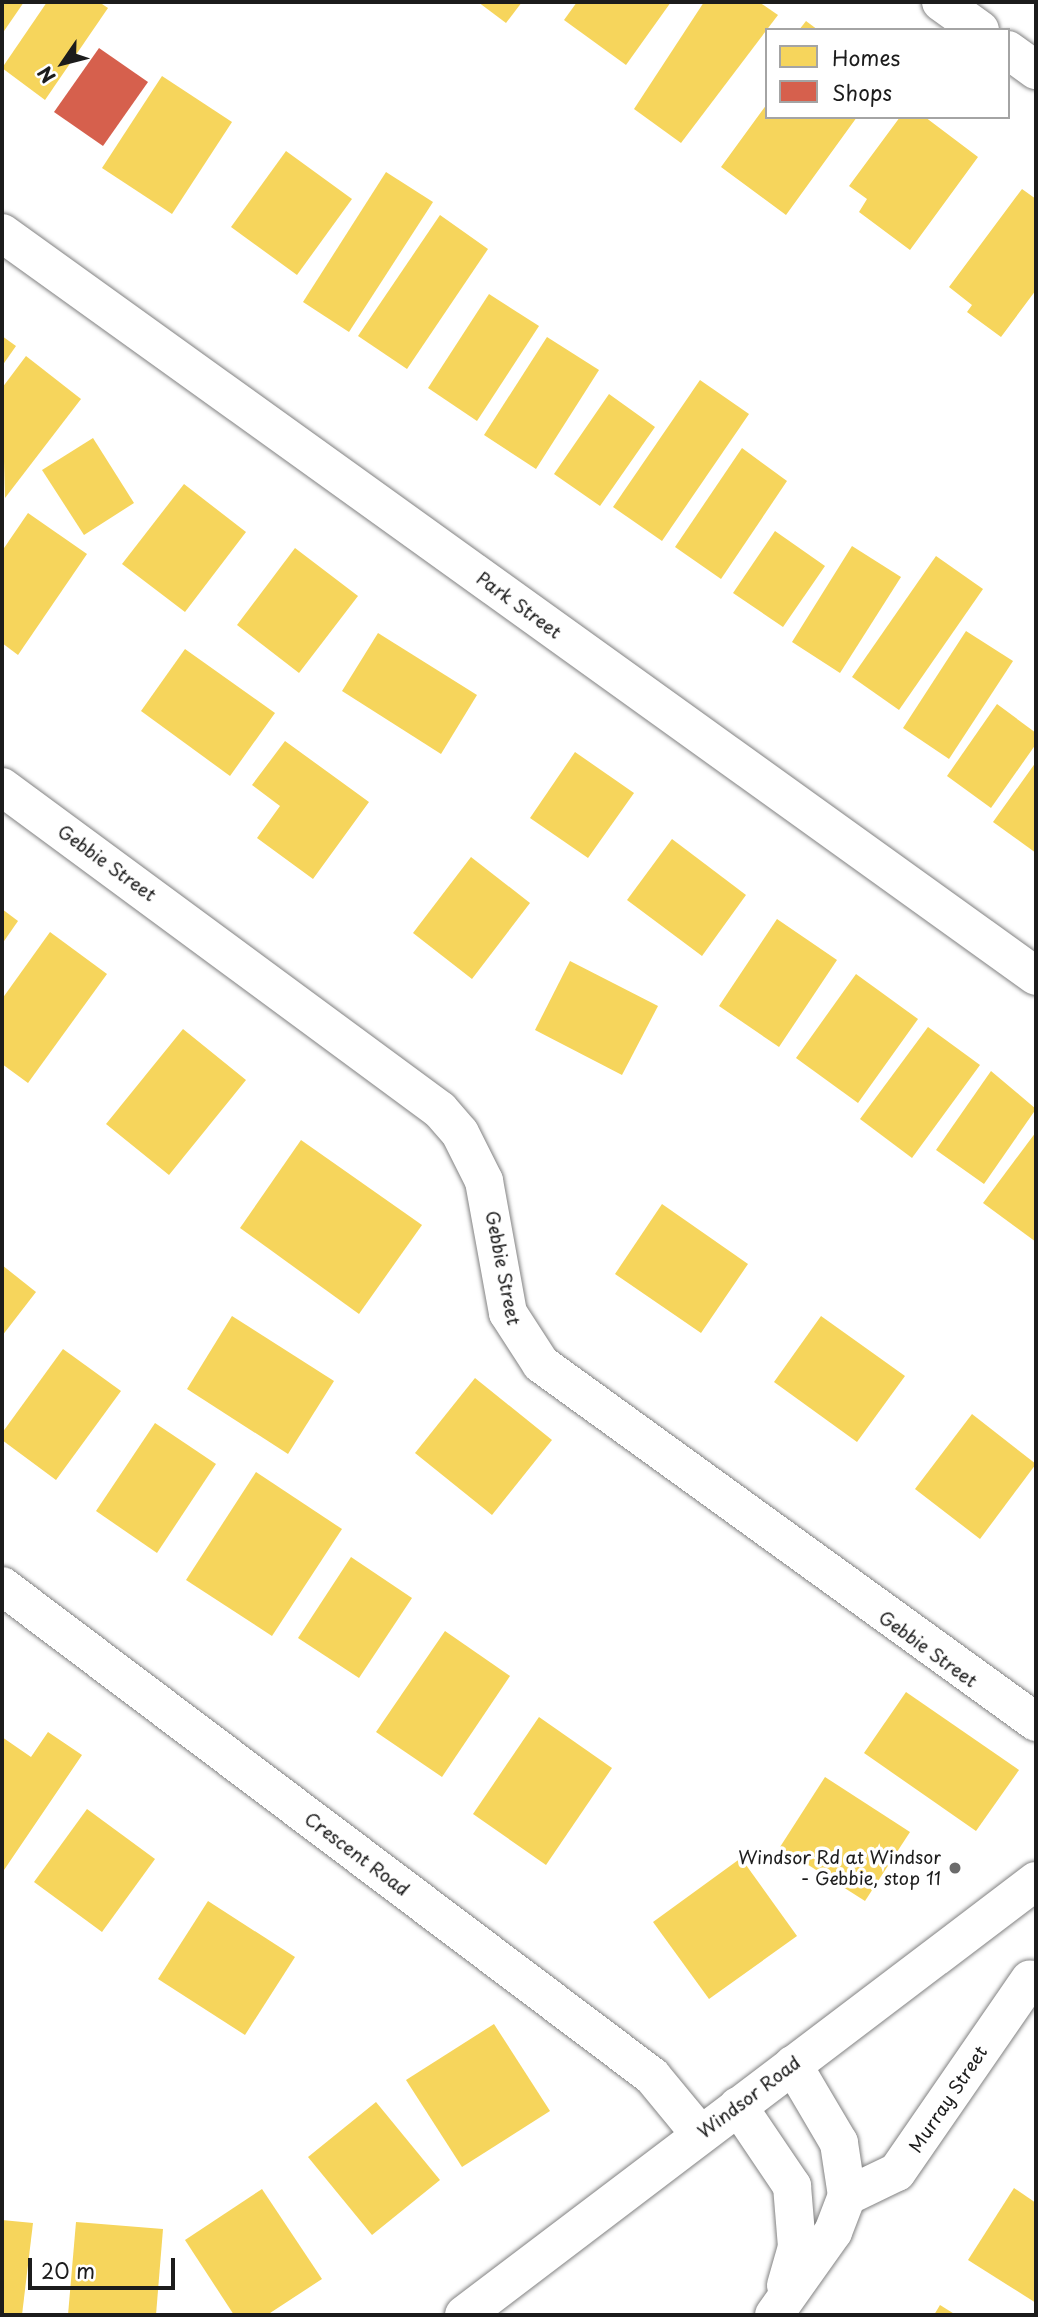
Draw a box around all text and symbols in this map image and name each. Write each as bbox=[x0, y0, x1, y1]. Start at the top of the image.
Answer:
north arrow bbox=[28, 28, 98, 98]
legend bbox=[765, 28, 1010, 119]
text: Homes bbox=[832, 41, 900, 73]
text: N bbox=[30, 61, 62, 89]
text: Shops bbox=[832, 76, 892, 108]
street label: Park Street bbox=[472, 567, 566, 643]
street label: Gebbie Street bbox=[53, 820, 161, 906]
street label: Gebbie Street bbox=[481, 1208, 525, 1328]
street label: Gebbie Street bbox=[874, 1606, 982, 1692]
street label: Crescent Road bbox=[300, 1808, 414, 1900]
place label: Windsor Rd at Windsor - Gebbie, stop 11 bbox=[737, 1847, 941, 1890]
marker: Windsor Rd at Windsor - Gebbie, stop 11 bbox=[947, 1860, 963, 1876]
street label: Murray Street bbox=[904, 2041, 992, 2157]
street label: Windsor Road bbox=[694, 2052, 804, 2142]
scale bar bbox=[32, 2244, 178, 2288]
text: 20 m bbox=[41, 2254, 95, 2286]

